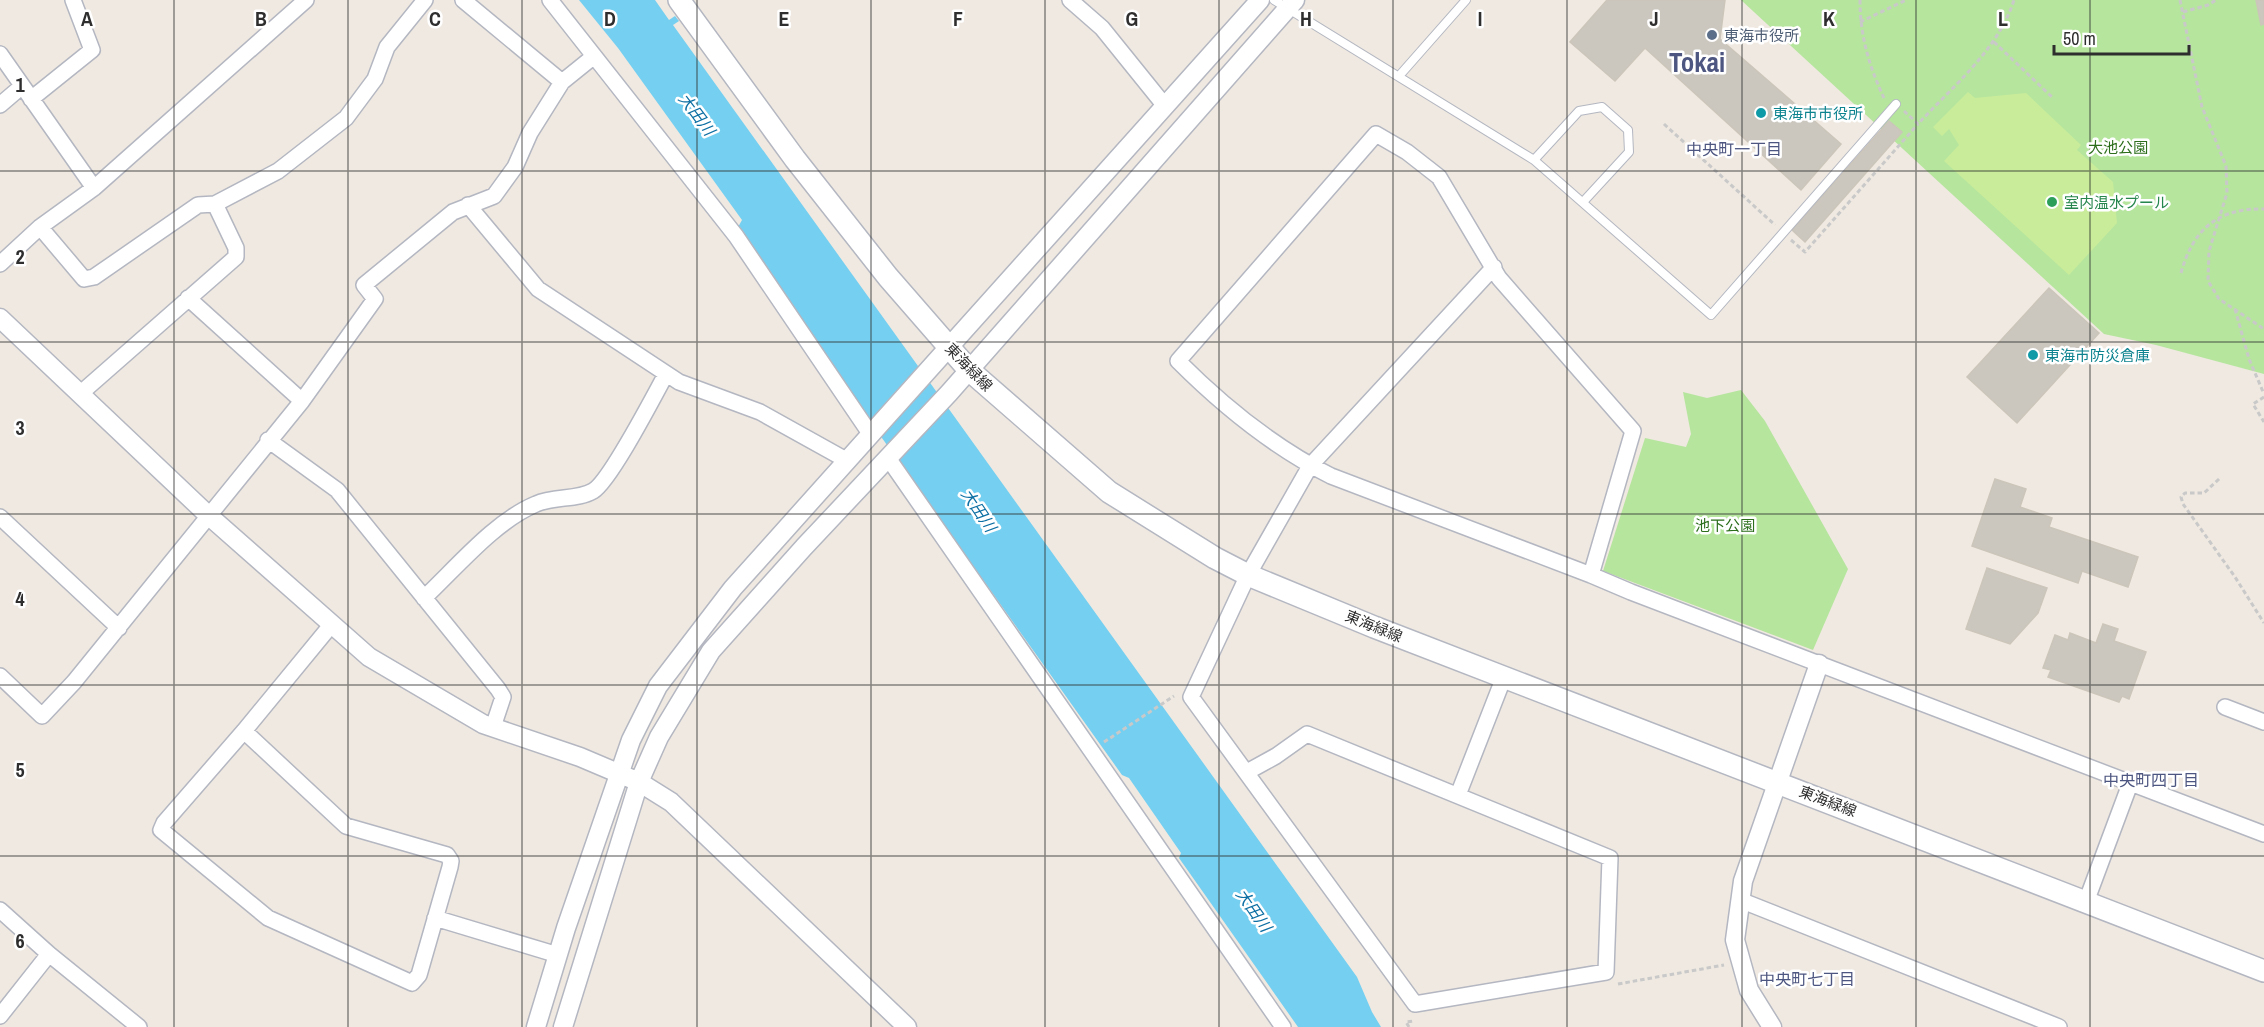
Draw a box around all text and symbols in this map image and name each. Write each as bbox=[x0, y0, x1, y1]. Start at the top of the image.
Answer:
text: A bbox=[81, 5, 93, 32]
text: B bbox=[255, 5, 267, 32]
text: C bbox=[429, 5, 441, 32]
text: D bbox=[604, 5, 616, 32]
text: E bbox=[779, 5, 790, 32]
text: F bbox=[953, 5, 963, 32]
text: G bbox=[1126, 5, 1138, 32]
text: H bbox=[1300, 5, 1312, 32]
text: I bbox=[1478, 5, 1482, 32]
text: J bbox=[1649, 5, 1659, 32]
text: K bbox=[1823, 5, 1835, 32]
text: L bbox=[1998, 5, 2008, 32]
scale bar bbox=[2054, 18, 2189, 56]
place label: 東海市役所 bbox=[1724, 25, 1799, 46]
text: 50 m bbox=[2063, 26, 2096, 51]
marker: 東海市役所 bbox=[1705, 28, 1719, 42]
district label: Tokai bbox=[1669, 44, 1725, 80]
text: 1 bbox=[15, 71, 25, 98]
water label: 大田川 bbox=[674, 88, 721, 141]
place label: 東海市市役所 bbox=[1773, 103, 1863, 124]
marker: 東海市市役所 bbox=[1754, 106, 1768, 120]
park label: 大池公園 bbox=[2088, 137, 2148, 158]
district label: 中央町一丁目 bbox=[1686, 138, 1782, 160]
place label: 室内温水プール bbox=[2064, 192, 2169, 213]
marker: 室内温水プール bbox=[2045, 195, 2059, 209]
text: 2 bbox=[15, 243, 25, 270]
street label: 東海緑線 bbox=[941, 338, 997, 396]
place label: 東海市防災倉庫 bbox=[2045, 345, 2150, 366]
marker: 東海市防災倉庫 bbox=[2026, 348, 2040, 362]
text: 3 bbox=[15, 414, 25, 441]
water label: 大田川 bbox=[956, 484, 1003, 538]
park label: 池下公園 bbox=[1695, 515, 1755, 536]
text: 4 bbox=[15, 585, 25, 612]
street label: 東海緑線 bbox=[1342, 605, 1406, 647]
text: 5 bbox=[15, 756, 25, 783]
district label: 中央町四丁目 bbox=[2103, 769, 2199, 791]
street label: 東海緑線 bbox=[1796, 780, 1860, 822]
water label: 大田川 bbox=[1231, 884, 1278, 938]
text: 6 bbox=[15, 927, 25, 954]
district label: 中央町七丁目 bbox=[1759, 968, 1855, 990]

